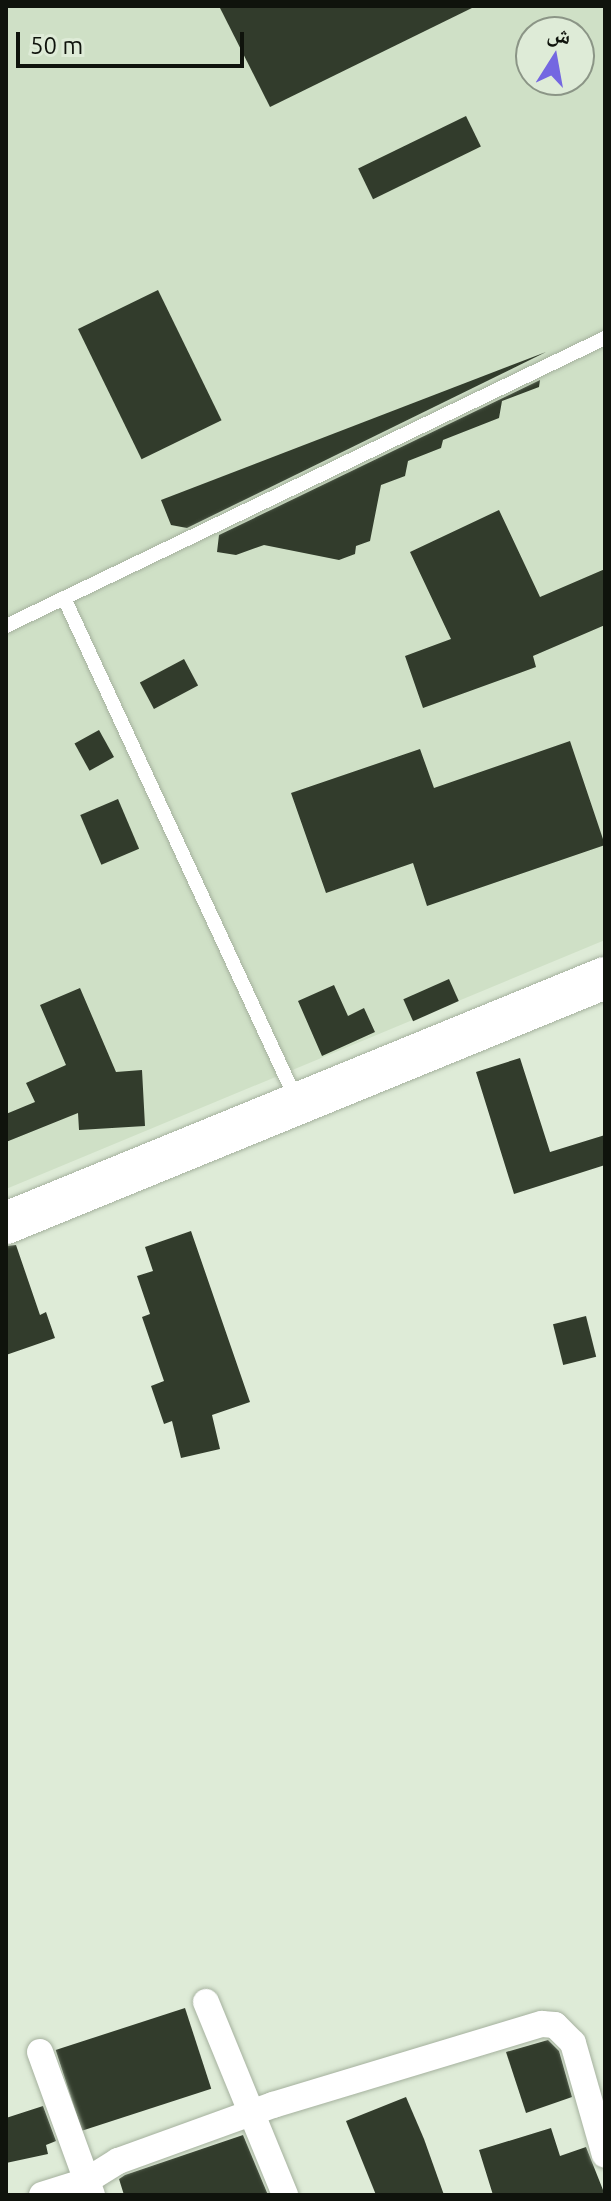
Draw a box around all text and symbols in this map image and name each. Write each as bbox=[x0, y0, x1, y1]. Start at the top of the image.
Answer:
scale bar bbox=[20, 16, 248, 66]
north arrow bbox=[515, 16, 595, 96]
text: ش bbox=[545, 19, 573, 48]
text: 50 m bbox=[30, 32, 83, 59]

